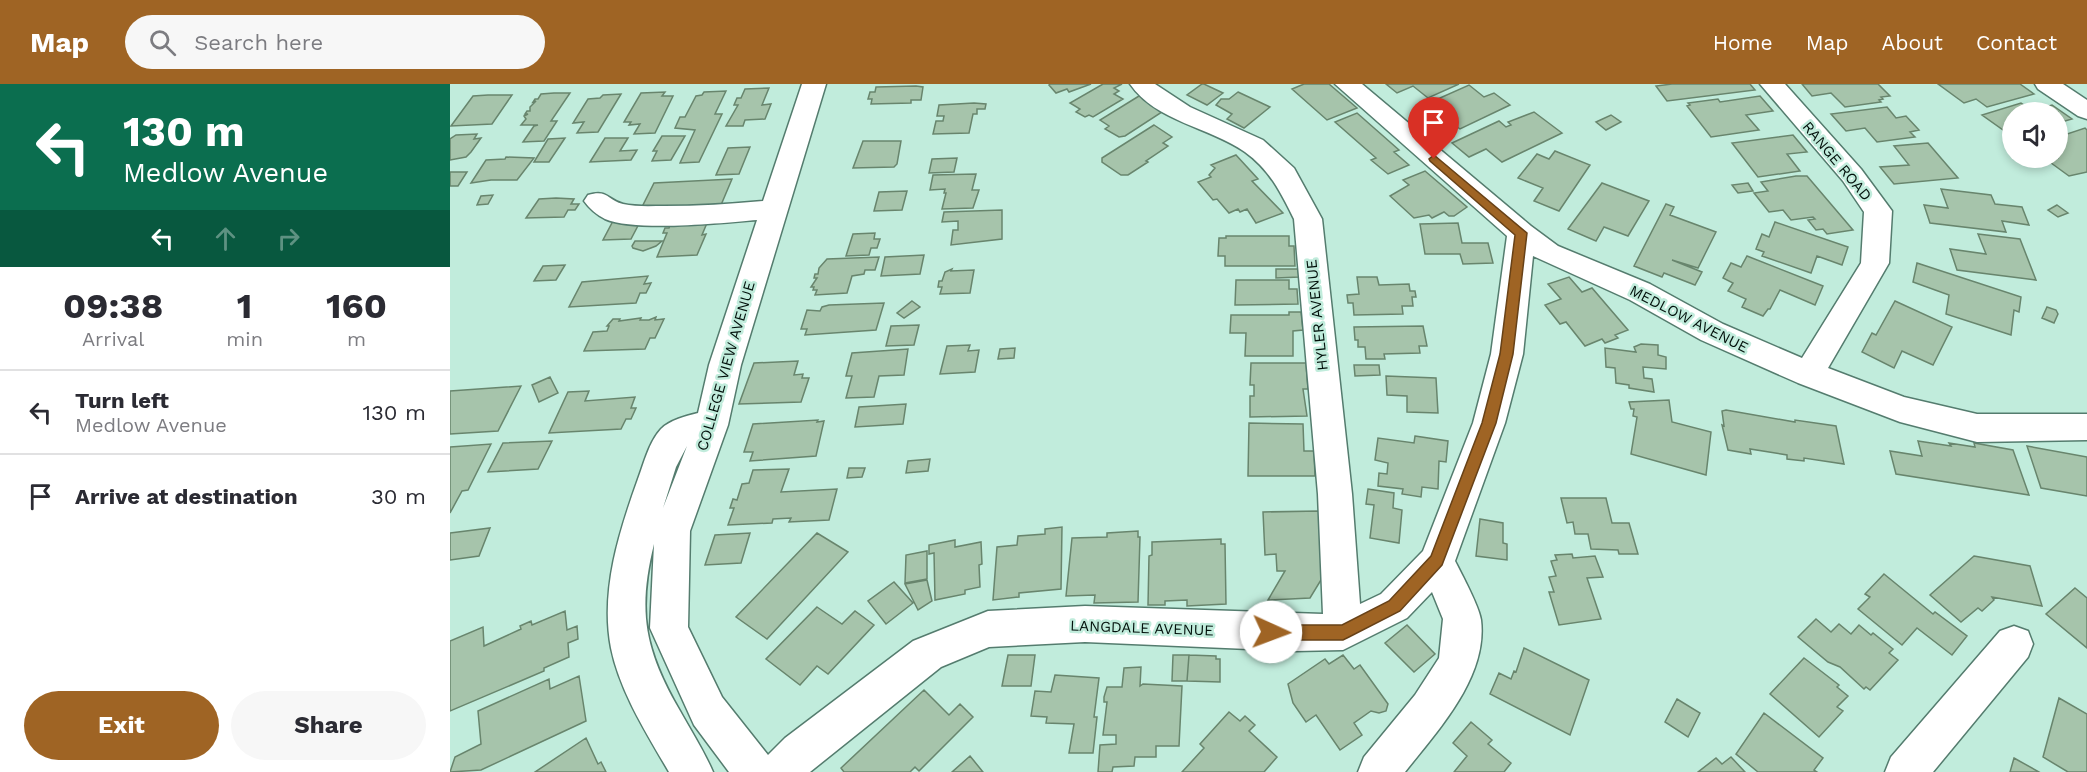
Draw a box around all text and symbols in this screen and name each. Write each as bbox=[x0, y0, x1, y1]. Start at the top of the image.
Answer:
search box bbox=[125, 15, 545, 69]
text: Map bbox=[30, 26, 89, 59]
icon: search bbox=[146, 26, 179, 59]
text: Search here bbox=[194, 30, 323, 55]
text: Home bbox=[1713, 30, 1773, 55]
text: Map bbox=[1806, 30, 1849, 55]
text: About bbox=[1882, 30, 1943, 55]
text: Contact bbox=[1976, 30, 2057, 55]
pin bbox=[1408, 97, 1459, 159]
map controls bbox=[2002, 102, 2068, 168]
button: sound bbox=[2002, 102, 2068, 168]
icon: arrive bbox=[1417, 106, 1450, 139]
text: 130 m bbox=[123, 107, 245, 156]
icon: left bbox=[24, 108, 102, 186]
street label: RANGE ROAD bbox=[1799, 118, 1875, 204]
text: Medlow Avenue bbox=[123, 157, 328, 189]
icon: left bbox=[146, 222, 179, 255]
icon: ahead bbox=[209, 222, 242, 255]
icon: right bbox=[272, 222, 305, 255]
street label: HYLER AVENUE bbox=[1302, 258, 1332, 372]
street label: COLLEGE VIEW AVENUE bbox=[693, 279, 759, 453]
street label: MEDLOW AVENUE bbox=[1627, 281, 1751, 357]
text: 09:38 bbox=[63, 285, 163, 327]
text: 1 bbox=[237, 285, 252, 327]
text: 160 bbox=[326, 285, 387, 327]
text: Arrival bbox=[82, 327, 144, 351]
text: min bbox=[226, 327, 263, 351]
text: m bbox=[347, 327, 366, 351]
text: Turn left bbox=[75, 388, 169, 413]
icon: left bbox=[24, 396, 57, 429]
text: 130 m bbox=[362, 400, 426, 425]
text: Medlow Avenue bbox=[75, 413, 227, 437]
icon: arrive bbox=[24, 480, 57, 513]
text: Arrive at destination bbox=[75, 484, 298, 509]
text: 30 m bbox=[371, 484, 426, 509]
position arrow bbox=[1239, 600, 1303, 664]
street label: LANGDALE AVENUE bbox=[1070, 616, 1214, 640]
button: Exit bbox=[24, 691, 219, 760]
button: Share bbox=[231, 691, 426, 760]

